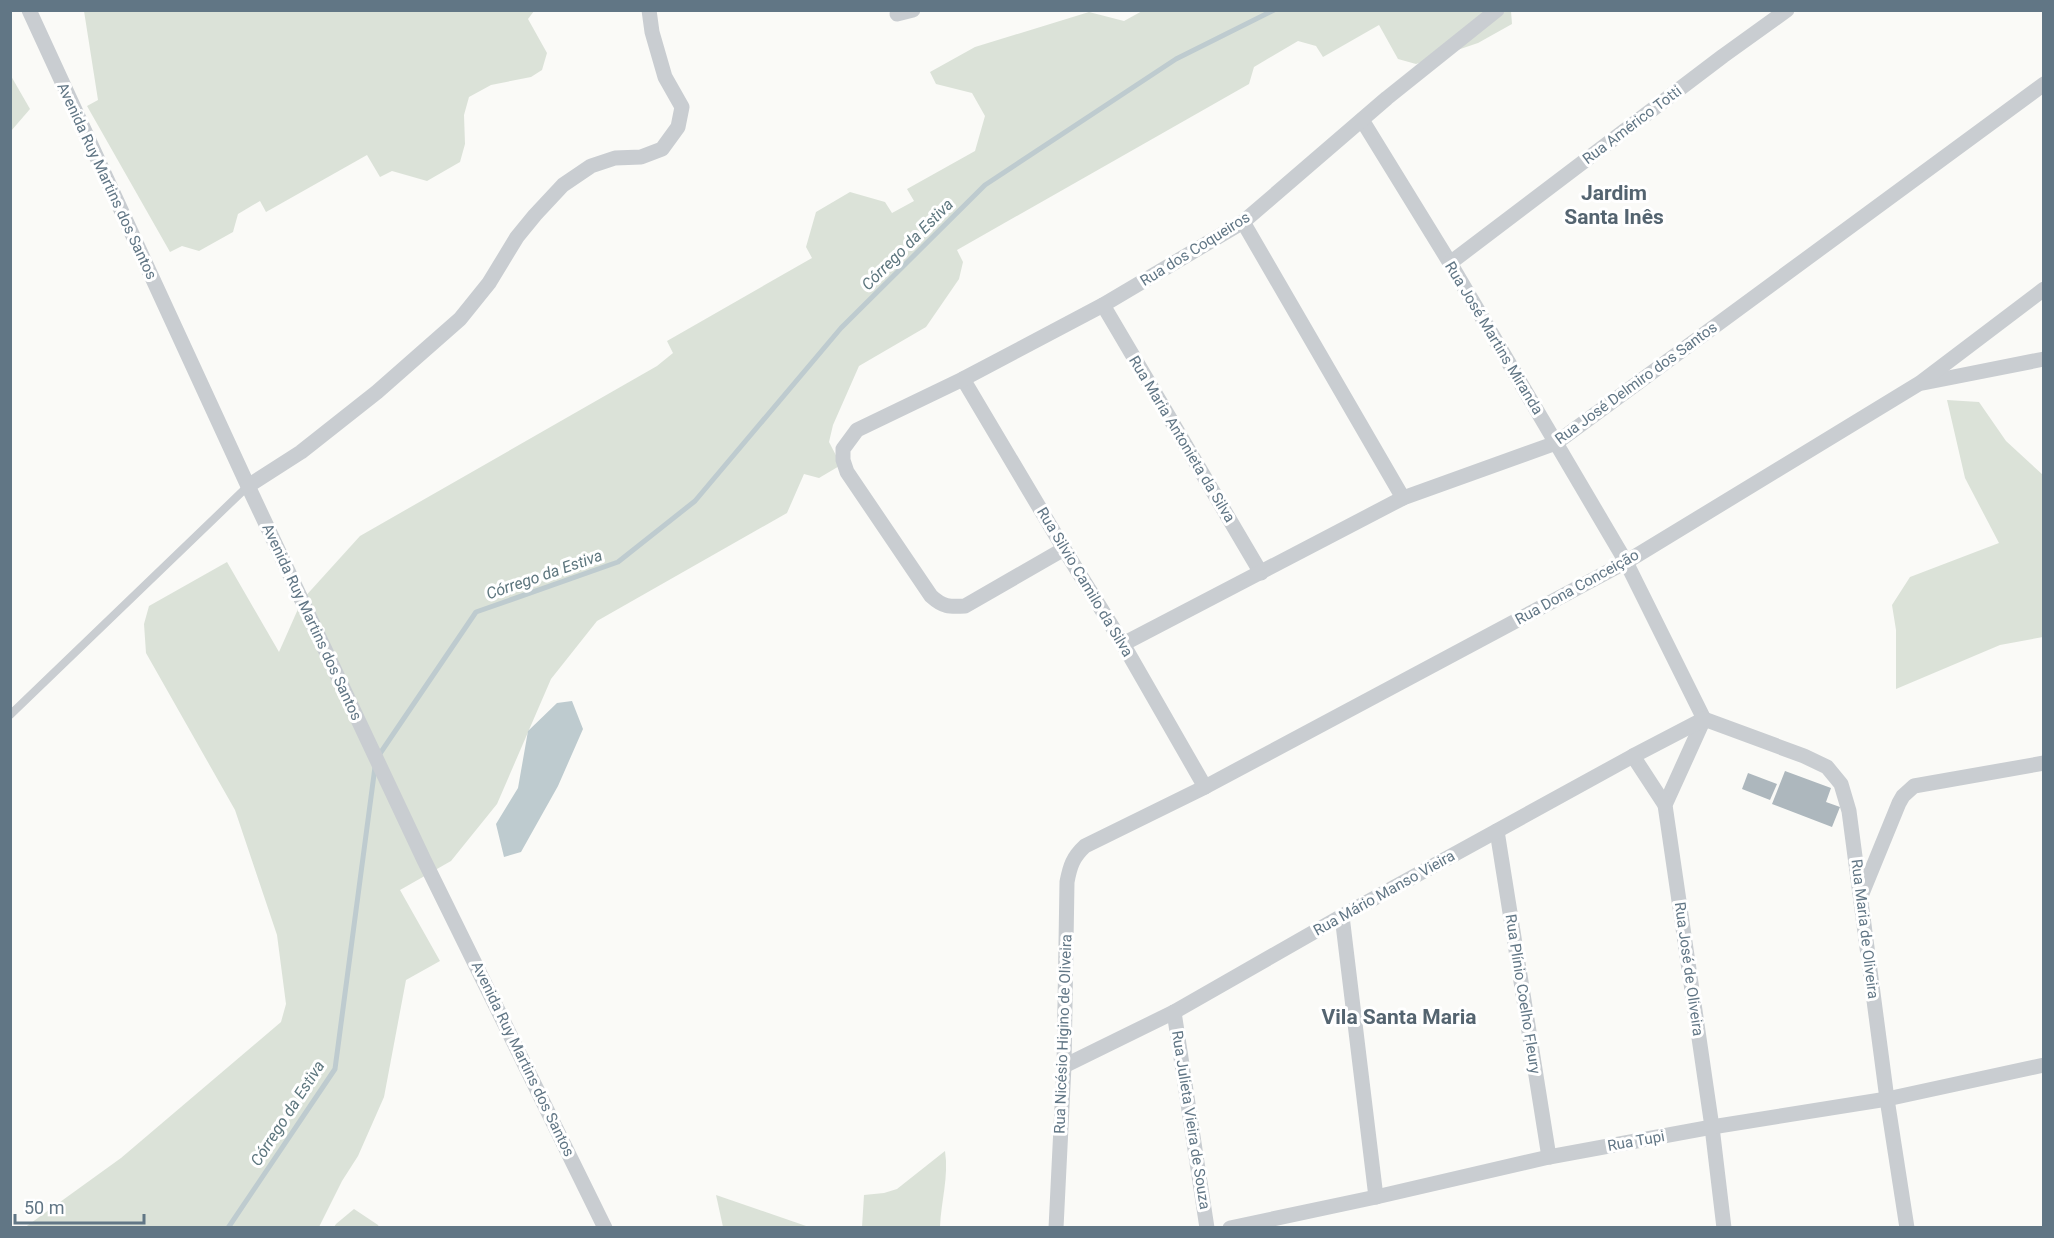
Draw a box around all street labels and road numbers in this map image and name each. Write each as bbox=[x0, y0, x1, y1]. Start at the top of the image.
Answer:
street label: Avenida Ruy Martins dos Santos bbox=[53, 80, 161, 282]
street label: Rua Américo Totti bbox=[1579, 82, 1685, 168]
street label: Rua dos Coqueiros bbox=[1137, 208, 1253, 290]
street label: Rua José Martins Miranda bbox=[1441, 258, 1547, 418]
street label: Rua José Delmiro dos Santos bbox=[1551, 318, 1721, 448]
street label: Rua Maria Antonieta da Silva bbox=[1125, 352, 1239, 526]
street label: Rua Silvio Camilo da Silva bbox=[1033, 504, 1137, 660]
street label: Avenida Ruy Martins dos Santos bbox=[258, 521, 366, 723]
street label: Rua Dona Conceição bbox=[1512, 546, 1642, 628]
street label: Rua Mário Manso Vieira bbox=[1310, 847, 1458, 939]
street label: Rua Maria de Oliveira bbox=[1847, 858, 1883, 1000]
street label: Rua José de Oliveira bbox=[1671, 901, 1707, 1037]
street label: Rua Plínio Coelho Fleury bbox=[1501, 913, 1545, 1075]
street label: Rua Nicésio Higino de Oliveira bbox=[1051, 934, 1075, 1134]
street label: Avenida Ruy Martins dos Santos bbox=[468, 958, 578, 1160]
street label: Rua Julieta Vieira de Souza bbox=[1168, 1029, 1214, 1211]
street label: Rua Tupi bbox=[1606, 1127, 1666, 1155]

